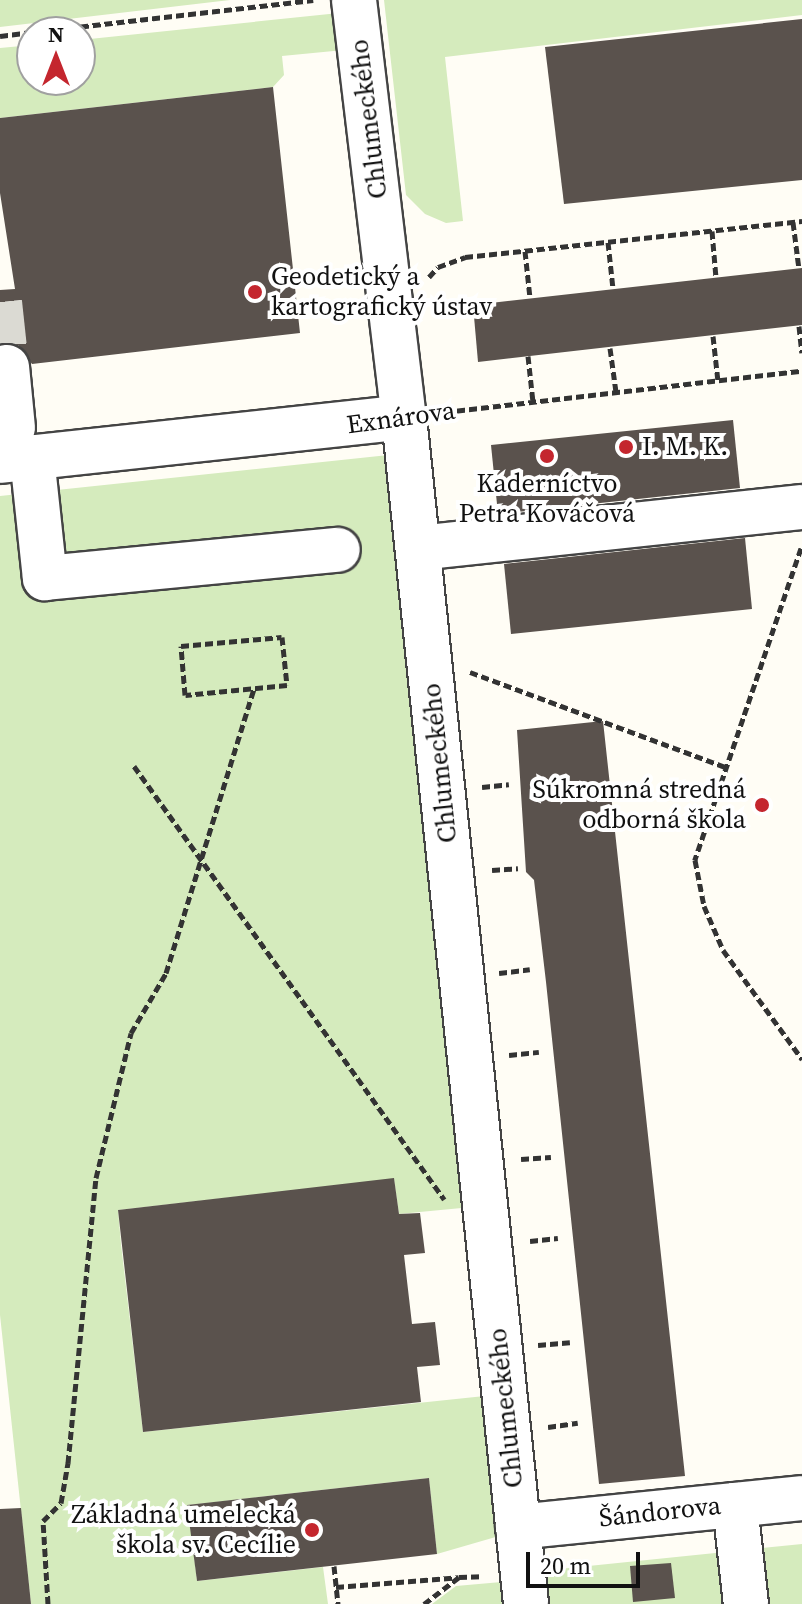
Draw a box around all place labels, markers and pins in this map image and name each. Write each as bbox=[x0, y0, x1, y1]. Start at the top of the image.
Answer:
place label: Geodetický a kartografický ústav bbox=[271, 261, 492, 322]
marker: Geodetický a kartografický ústav bbox=[246, 283, 264, 301]
place label: I. M. K. bbox=[642, 431, 728, 463]
marker: I. M. K. bbox=[617, 438, 635, 456]
marker: Kaderníctvo Petra Kováčová bbox=[538, 447, 556, 465]
place label: Kaderníctvo Petra Kováčová bbox=[459, 468, 635, 530]
place label: Súkromná stredná odborná škola bbox=[533, 774, 746, 836]
marker: Súkromná stredná odborná škola bbox=[753, 796, 771, 814]
place label: Základná umelecká škola sv. Cecílie bbox=[71, 1499, 296, 1560]
marker: Základná umelecká škola sv. Cecílie bbox=[303, 1521, 321, 1539]

